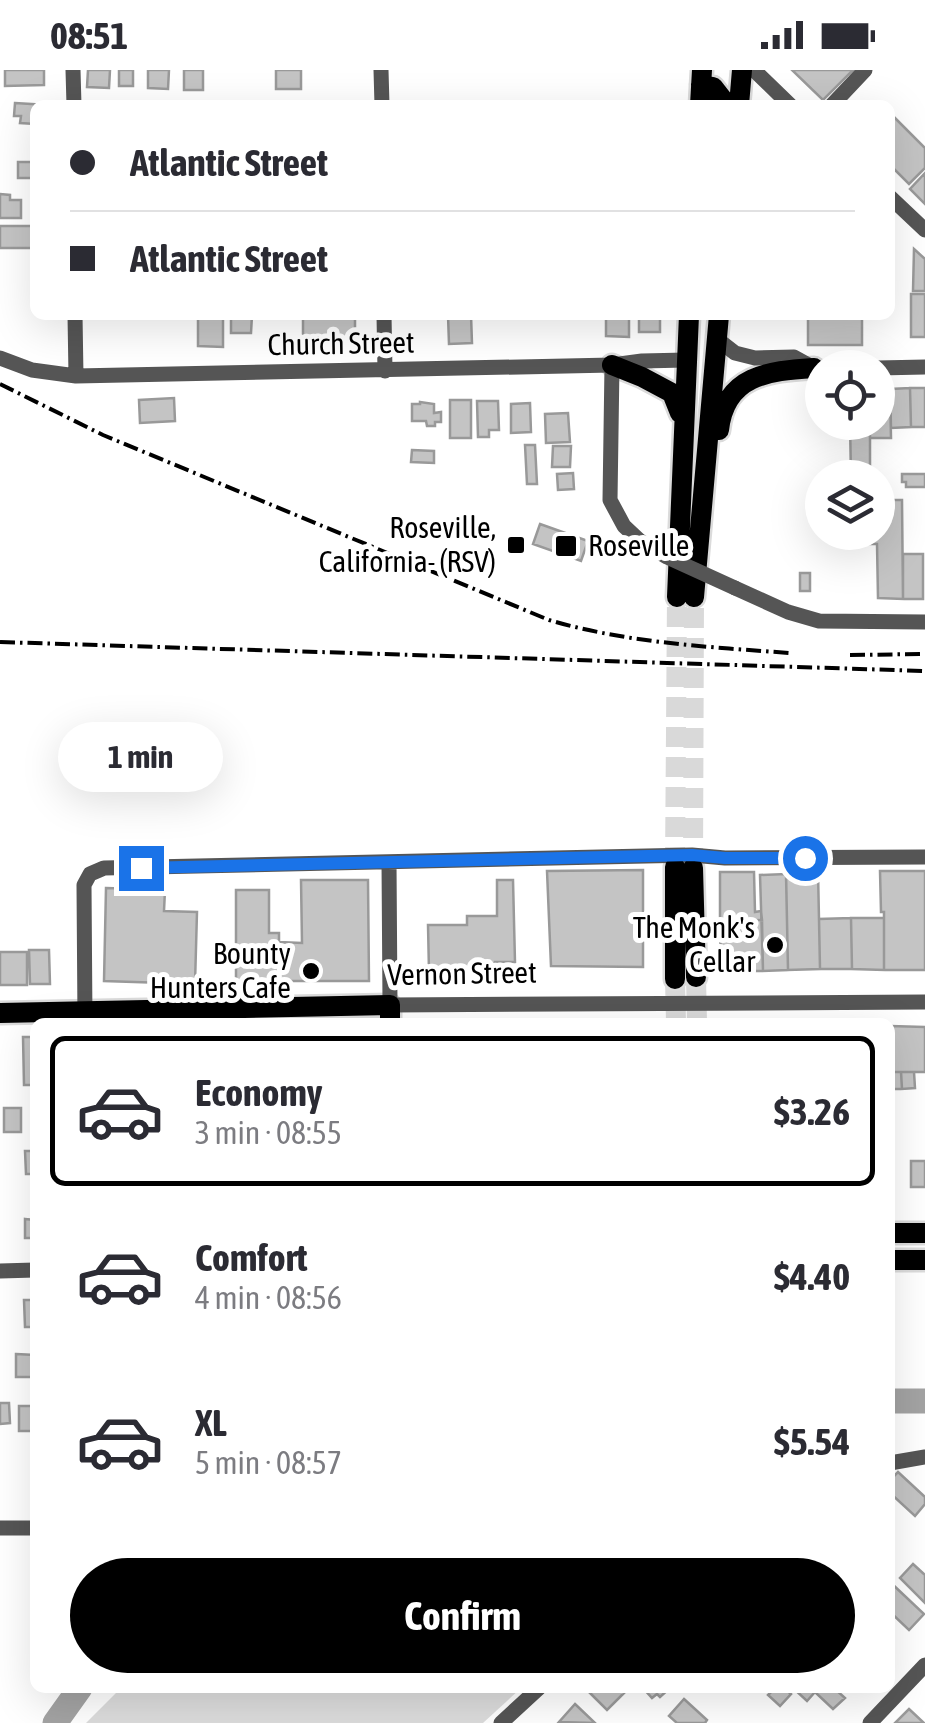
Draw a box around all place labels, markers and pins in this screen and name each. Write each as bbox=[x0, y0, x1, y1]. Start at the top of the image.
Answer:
place label: Roseville, California- (RSV) bbox=[319, 510, 496, 578]
place label: Roseville bbox=[588, 528, 690, 562]
marker: Roseville bbox=[553, 533, 579, 559]
marker: Roseville, California- (RSV) bbox=[505, 534, 527, 556]
place label: The Monk's Cellar bbox=[633, 910, 756, 978]
marker: The Monk's Cellar bbox=[764, 934, 786, 956]
place label: Bounty Hunters Cafe bbox=[150, 936, 291, 1004]
marker: Bounty Hunters Cafe bbox=[300, 960, 322, 982]

